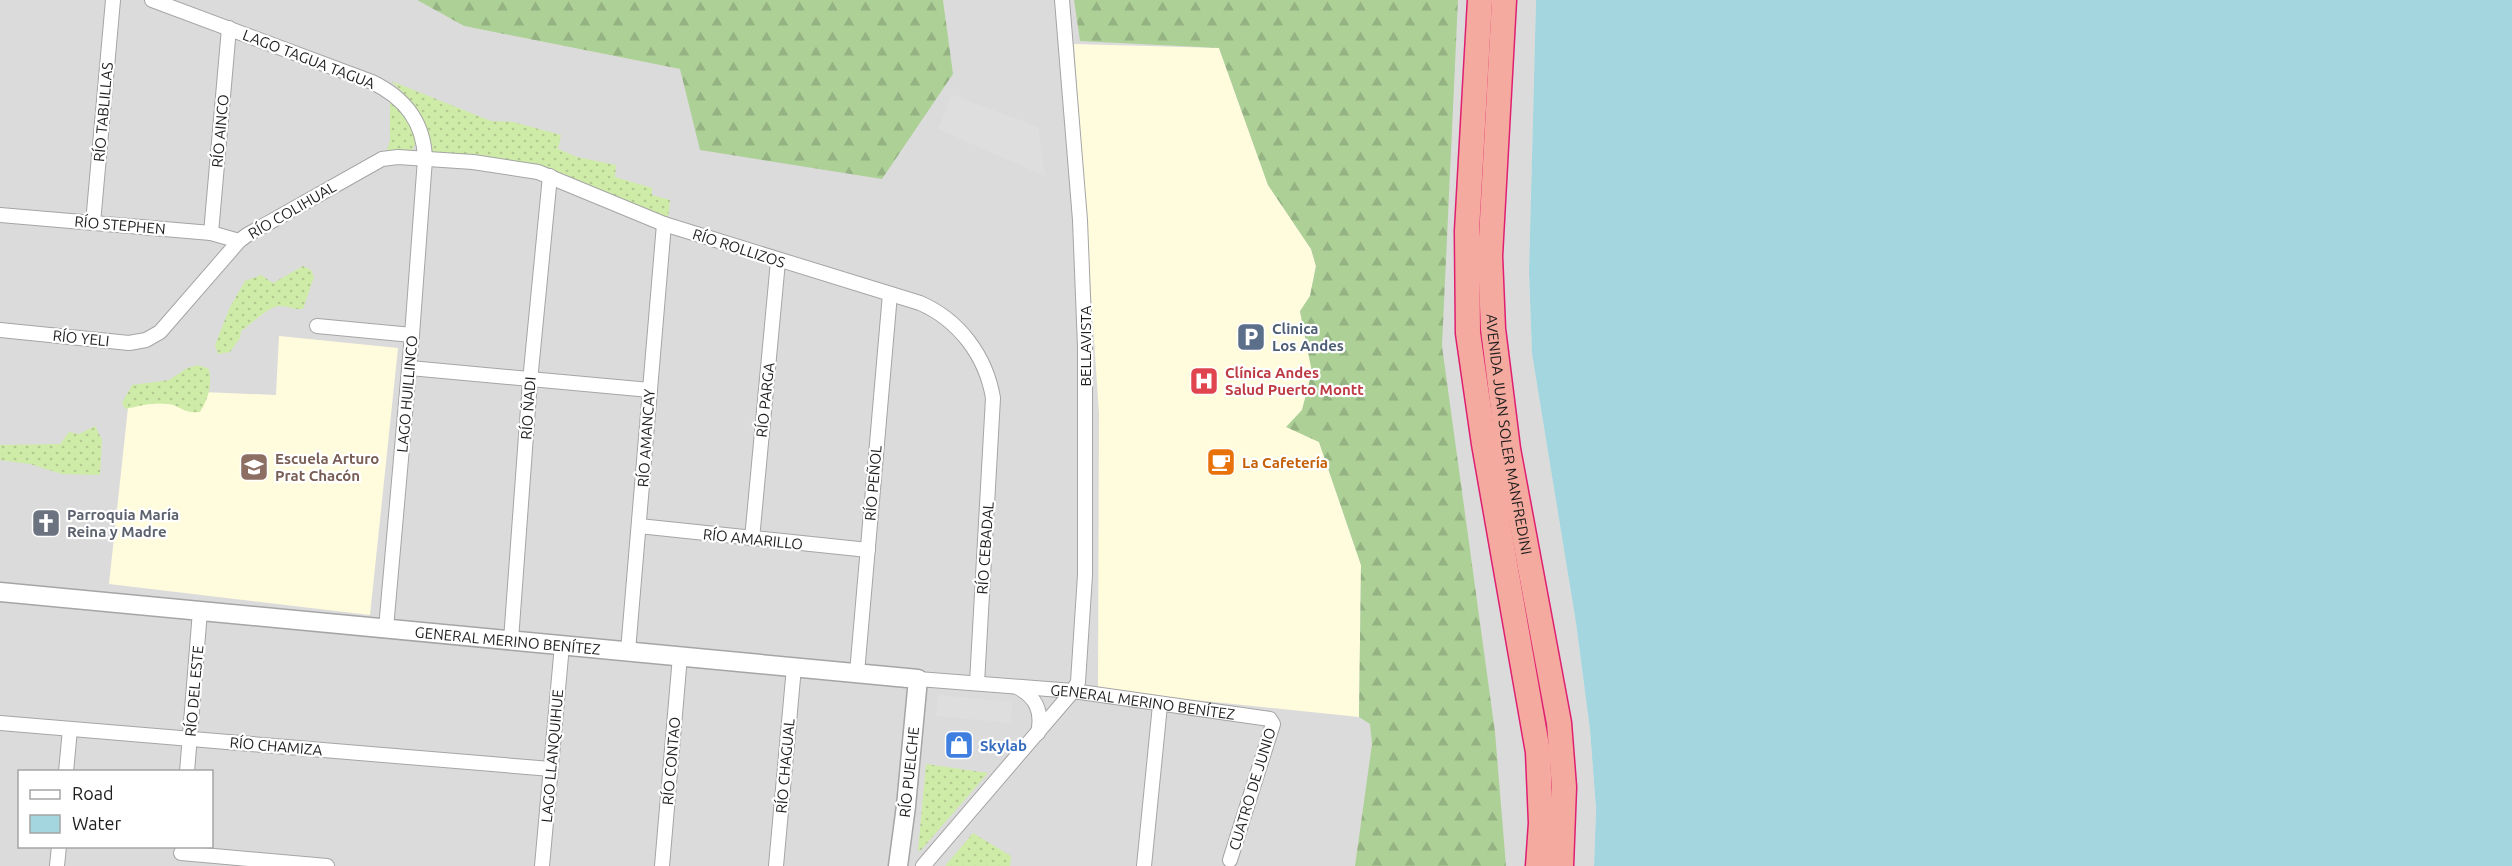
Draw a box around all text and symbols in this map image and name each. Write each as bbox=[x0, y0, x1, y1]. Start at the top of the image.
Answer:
street label: LAGO TAGUA TAGUA bbox=[241, 26, 378, 92]
street label: RÍO TABLILLAS bbox=[90, 61, 116, 163]
street label: RÍO AINCO bbox=[208, 94, 232, 168]
street label: RÍO COLIHUAL bbox=[245, 178, 339, 242]
street label: RÍO STEPHEN bbox=[74, 213, 166, 237]
street label: RÍO ROLLIZOS bbox=[691, 225, 787, 271]
street label: BELLAVISTA bbox=[1077, 305, 1094, 387]
street label: AVENIDA JUAN SOLER MANFREDINI bbox=[1484, 314, 1536, 556]
place label: Clinica Los Andes bbox=[1272, 320, 1344, 354]
parking icon: Clinica Los Andes bbox=[1235, 321, 1267, 353]
street label: RÍO YELI bbox=[52, 327, 110, 349]
street label: LAGO HUILLINCO bbox=[393, 335, 421, 453]
street label: RÍO PARGA bbox=[753, 361, 777, 438]
place label: Clínica Andes Salud Puerto Montt bbox=[1225, 364, 1364, 398]
hospital icon: Clínica Andes Salud Puerto Montt bbox=[1188, 365, 1220, 397]
street label: RÍO ÑADI bbox=[517, 376, 539, 440]
street label: RÍO AMANCAY bbox=[634, 388, 658, 488]
street label: RÍO PEÑOL bbox=[861, 444, 885, 521]
cafe icon: La Cafetería bbox=[1205, 446, 1237, 478]
place label: Escuela Arturo Prat Chacón bbox=[275, 450, 379, 484]
school or university icon: Escuela Arturo Prat Chacón bbox=[238, 451, 270, 483]
place label: La Cafetería bbox=[1242, 454, 1328, 471]
street label: RÍO CEBADAL bbox=[973, 501, 997, 595]
place label: Parroquia María Reina y Madre bbox=[67, 506, 179, 540]
church icon: Parroquia María Reina y Madre bbox=[30, 507, 62, 539]
street label: RÍO AMARILLO bbox=[702, 525, 804, 553]
street label: GENERAL MERINO BENÍTEZ bbox=[414, 623, 601, 657]
street label: RÍO DEL ESTE bbox=[182, 645, 206, 737]
street label: GENERAL MERINO BENÍTEZ bbox=[1050, 681, 1236, 722]
street label: LAGO LLANQUIHUE bbox=[538, 689, 566, 823]
street label: RÍO CONTAO bbox=[659, 716, 683, 806]
street label: RÍO CHAGUAL bbox=[772, 718, 798, 814]
street label: RÍO PUELCHE bbox=[896, 726, 922, 818]
street label: CUATRO DE JUNIO bbox=[1225, 726, 1279, 852]
shop icon: Skylab bbox=[943, 729, 975, 761]
street label: RÍO CHAMIZA bbox=[229, 733, 323, 759]
place label: Skylab bbox=[980, 737, 1027, 754]
legend bbox=[18, 770, 213, 848]
text: Road bbox=[72, 783, 114, 803]
text: Water bbox=[72, 813, 122, 833]

